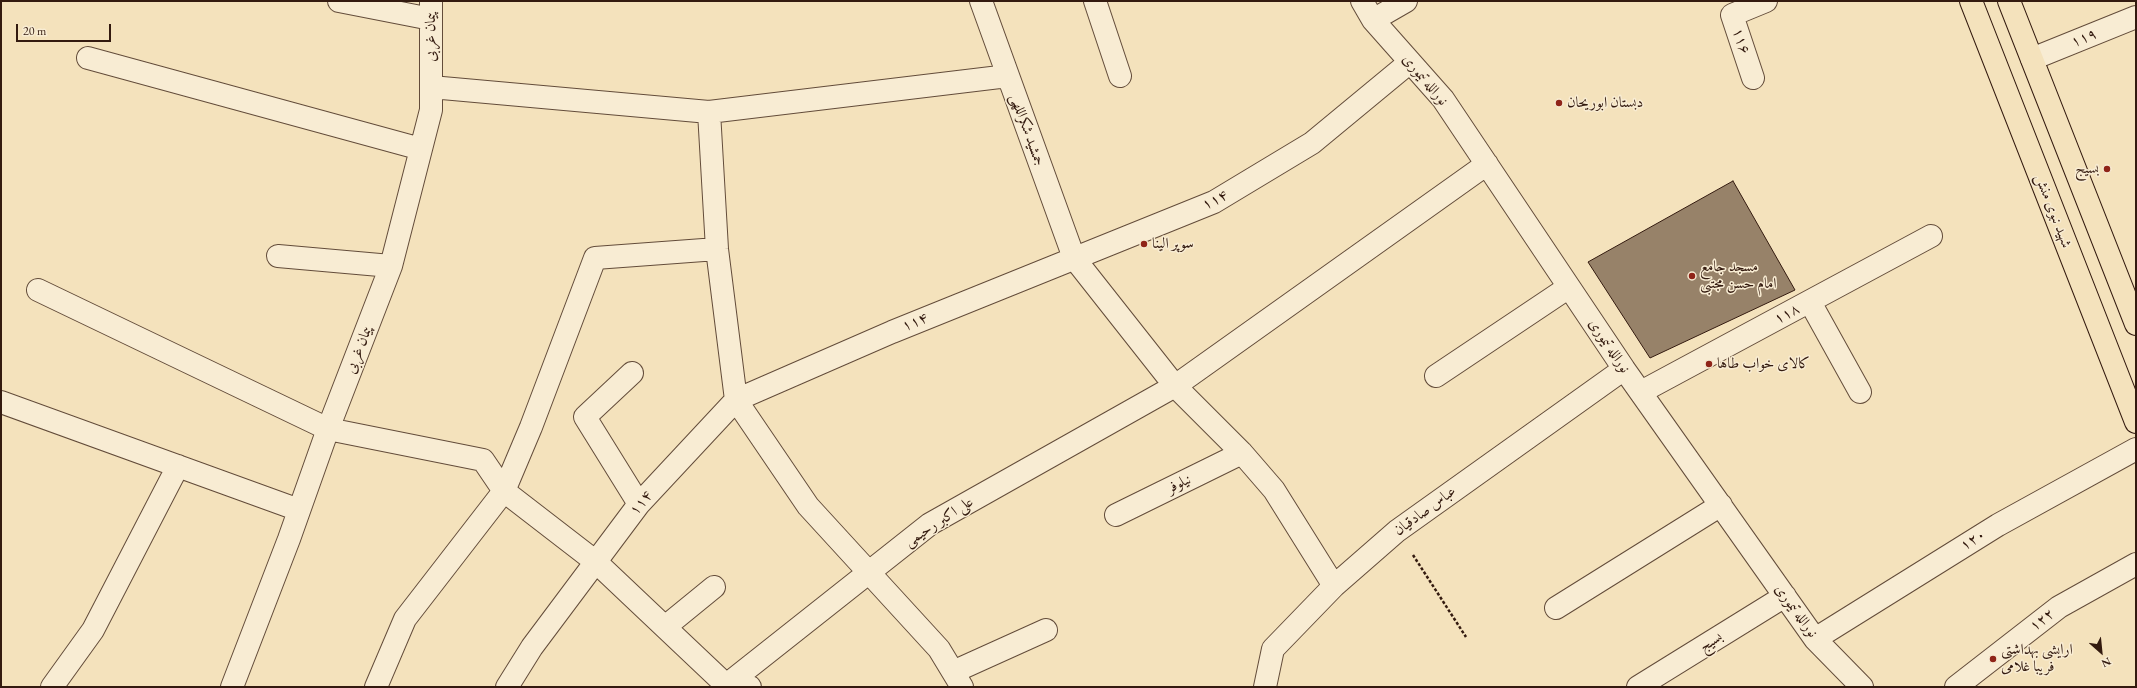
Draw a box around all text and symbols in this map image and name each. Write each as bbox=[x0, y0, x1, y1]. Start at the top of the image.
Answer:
street label: پیمان غربی bbox=[422, 12, 440, 62]
scale bar bbox=[18, 16, 113, 42]
text: 20 m bbox=[23, 23, 46, 39]
street label: ۱۱۹ bbox=[2068, 25, 2100, 51]
street label: ۱۱۶ bbox=[1728, 26, 1754, 56]
street label: نورالله تیموری bbox=[1398, 51, 1452, 109]
street label: جمشید شکراللهی bbox=[1006, 92, 1048, 168]
place label: دبستان ابوریحان bbox=[1567, 94, 1643, 112]
marker: دبستان ابوریحان bbox=[1554, 98, 1564, 108]
place label: بسیج bbox=[2075, 160, 2099, 178]
marker: بسیج bbox=[2102, 164, 2112, 174]
street label: شهید نبوی منش bbox=[2031, 171, 2075, 251]
street label: ۱۱۴ bbox=[1199, 186, 1231, 214]
place label: سوپر الینا bbox=[1152, 235, 1194, 253]
marker: سوپر الینا bbox=[1139, 239, 1149, 249]
place label: مسجد جامع امام حسن مجتبی bbox=[1700, 258, 1777, 293]
marker: مسجد جامع امام حسن مجتبی bbox=[1687, 271, 1697, 281]
street label: ۱۱۸ bbox=[1771, 300, 1803, 328]
street label: ۱۱۴ bbox=[899, 309, 931, 335]
street label: نورالله تیموری bbox=[1584, 315, 1634, 377]
street label: پیمان غربی bbox=[342, 324, 376, 376]
place label: کالای خواب طاها bbox=[1717, 355, 1810, 373]
marker: کالای خواب طاها bbox=[1704, 359, 1714, 369]
street label: نیلوفر bbox=[1164, 470, 1194, 498]
street label: عباس صادقیان bbox=[1390, 482, 1460, 540]
street label: ۱۱۴ bbox=[626, 487, 656, 519]
street label: علی اکبر رحیمی bbox=[901, 493, 977, 551]
street label: ۱۲۰ bbox=[1957, 525, 1989, 555]
street label: نورالله تیموری bbox=[1771, 581, 1821, 641]
street label: ۱۲۲ bbox=[2026, 605, 2058, 635]
street label: بسیج bbox=[1696, 628, 1726, 656]
north arrow bbox=[2081, 632, 2121, 672]
place label: ارایشی بهداشتی فریبا غلامی bbox=[2001, 641, 2073, 676]
marker: ارایشی بهداشتی فریبا غلامی bbox=[1988, 654, 1998, 664]
text: N bbox=[2099, 654, 2114, 671]

